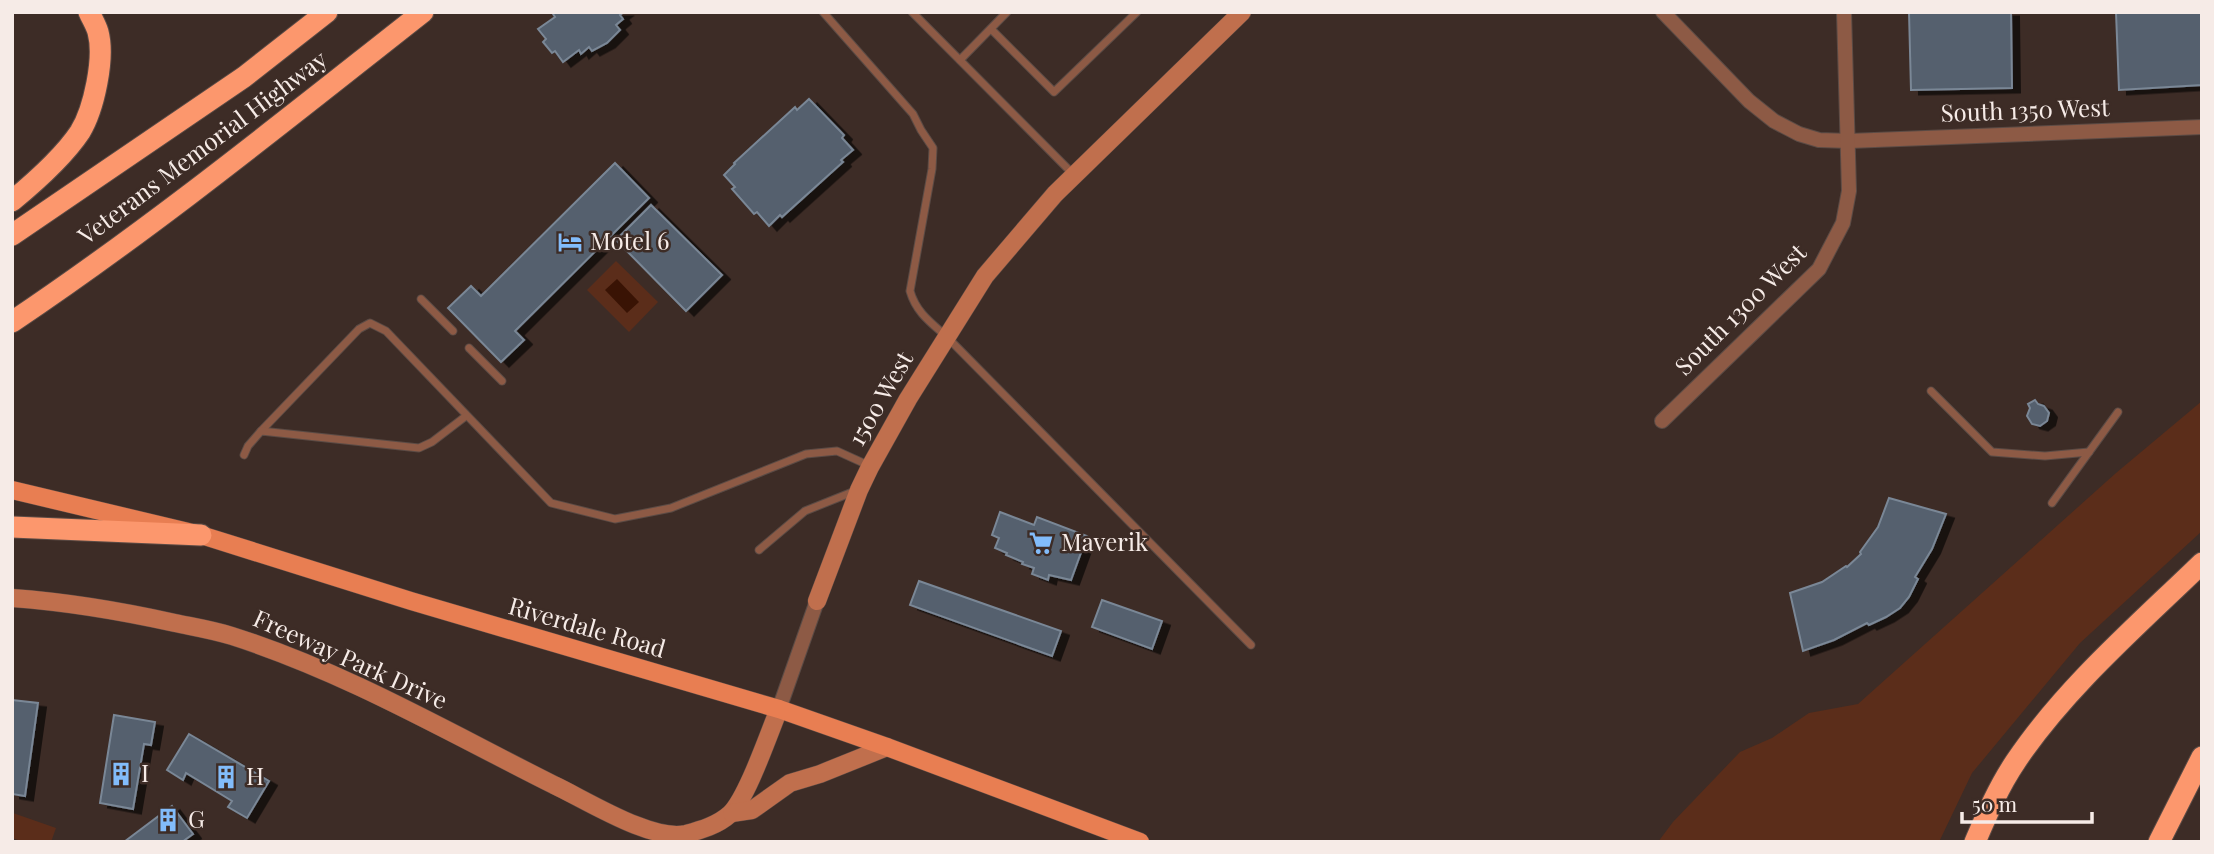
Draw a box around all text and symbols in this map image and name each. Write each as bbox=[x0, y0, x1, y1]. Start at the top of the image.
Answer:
street label: Veterans Memorial Highway bbox=[70, 42, 333, 251]
street label: South 1350 West bbox=[1940, 90, 2110, 128]
place label: Motel 6 bbox=[590, 224, 670, 256]
hotel icon: Motel 6 bbox=[556, 228, 584, 256]
street label: South 1300 West bbox=[1667, 236, 1813, 381]
street label: 1500 West bbox=[839, 345, 919, 451]
place label: Maverik bbox=[1061, 525, 1149, 557]
supermarket icon: Maverik bbox=[1027, 529, 1055, 557]
street label: Riverdale Road bbox=[505, 588, 670, 664]
street label: Freeway Park Drive bbox=[249, 601, 453, 715]
place label: I bbox=[141, 756, 149, 788]
place label: H bbox=[246, 759, 264, 791]
building icon: I bbox=[107, 760, 135, 788]
building icon: H bbox=[212, 763, 240, 791]
scale bar bbox=[1962, 780, 2092, 824]
text: 50 m bbox=[1972, 789, 2018, 817]
place label: G bbox=[188, 802, 205, 834]
building icon: G bbox=[154, 806, 182, 834]

